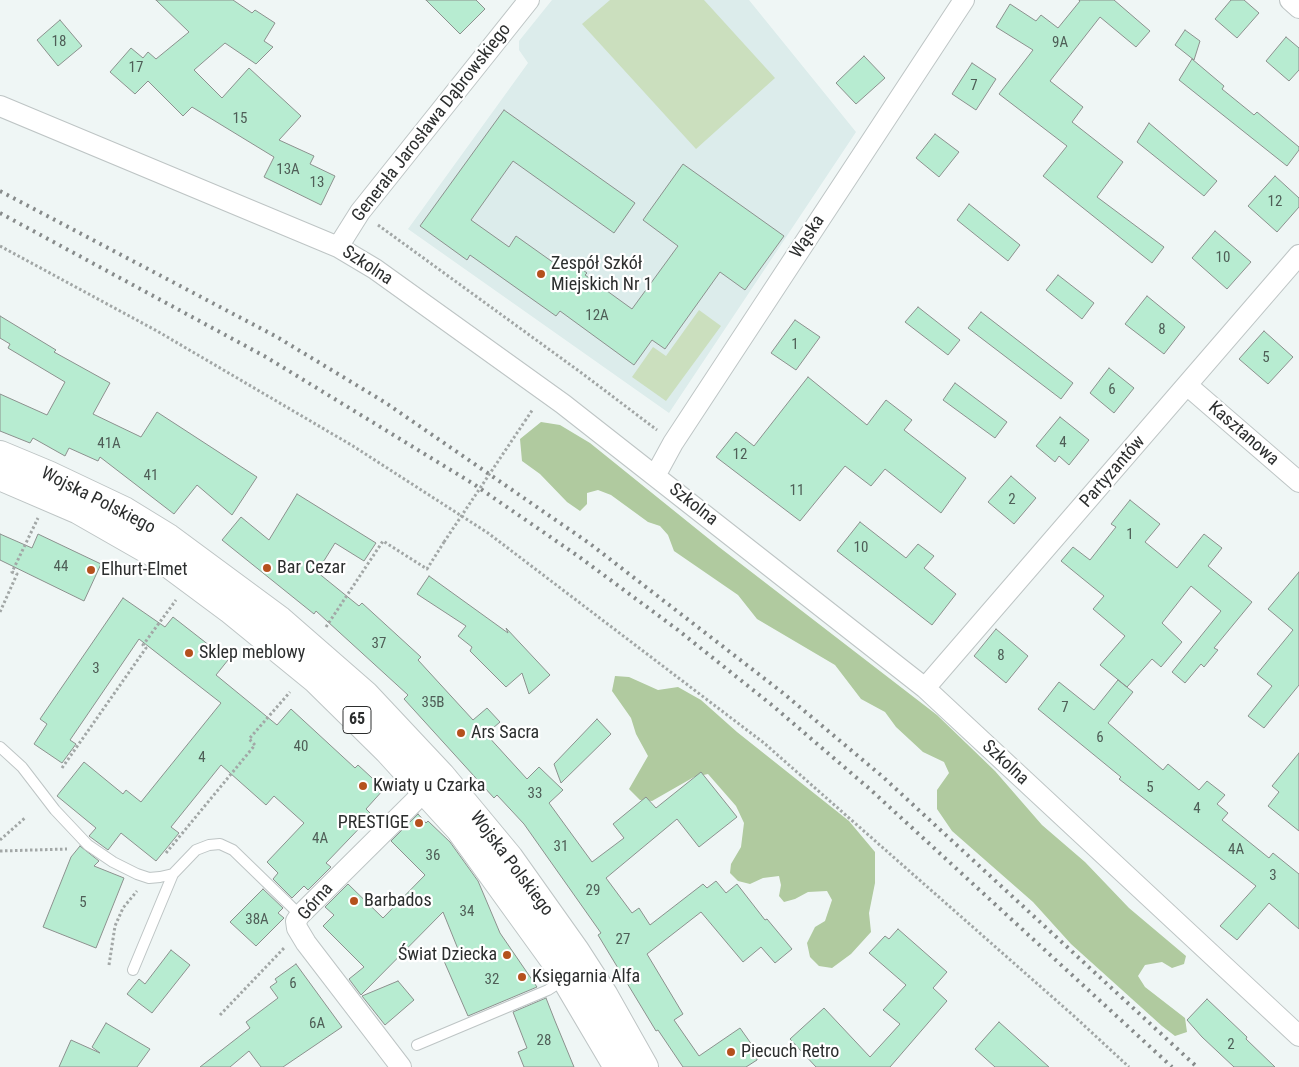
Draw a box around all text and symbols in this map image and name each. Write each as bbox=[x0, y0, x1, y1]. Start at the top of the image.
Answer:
street label: Generała Jarosława Dąbrowskiego bbox=[348, 20, 516, 226]
house number: 18 bbox=[52, 33, 66, 51]
house number: 9A bbox=[1052, 34, 1068, 52]
house number: 17 bbox=[129, 59, 143, 77]
house number: 7 bbox=[970, 77, 978, 95]
house number: 15 bbox=[233, 110, 247, 128]
house number: 13A bbox=[276, 161, 300, 179]
house number: 13 bbox=[310, 174, 324, 192]
house number: 12 bbox=[1268, 193, 1282, 211]
street label: Wąska bbox=[786, 211, 830, 263]
street label: Szkolna bbox=[338, 242, 396, 290]
house number: 10 bbox=[1216, 249, 1230, 267]
place label: Zespół Szkół Miejskich Nr 1 bbox=[551, 253, 652, 296]
marker: Zespół Szkół Miejskich Nr 1 bbox=[535, 268, 547, 280]
house number: 12A bbox=[585, 307, 609, 325]
house number: 8 bbox=[1158, 321, 1166, 339]
house number: 1 bbox=[791, 336, 799, 354]
house number: 5 bbox=[1262, 349, 1270, 367]
house number: 6 bbox=[1108, 381, 1116, 399]
street label: Kasztanowa bbox=[1203, 397, 1283, 471]
street label: Partyzantów bbox=[1076, 432, 1150, 512]
house number: 4 bbox=[1059, 434, 1067, 452]
house number: 41A bbox=[97, 435, 121, 453]
house number: 12 bbox=[733, 446, 747, 464]
street label: Wojska Polskiego bbox=[37, 463, 159, 539]
house number: 41 bbox=[144, 467, 158, 485]
street label: Szkolna bbox=[664, 479, 722, 531]
house number: 11 bbox=[790, 482, 804, 500]
house number: 2 bbox=[1008, 491, 1016, 509]
house number: 1 bbox=[1126, 526, 1134, 544]
house number: 10 bbox=[854, 539, 868, 557]
place label: Bar Cezar bbox=[277, 557, 346, 579]
house number: 44 bbox=[54, 558, 68, 576]
place label: Elhurt-Elmet bbox=[101, 559, 188, 581]
marker: Bar Cezar bbox=[261, 562, 273, 574]
marker: Elhurt-Elmet bbox=[85, 564, 97, 576]
house number: 37 bbox=[372, 635, 386, 653]
place label: Sklep meblowy bbox=[199, 642, 305, 664]
marker: Sklep meblowy bbox=[183, 647, 195, 659]
house number: 8 bbox=[997, 647, 1005, 665]
house number: 3 bbox=[92, 660, 100, 678]
house number: 35B bbox=[422, 694, 444, 712]
house number: 7 bbox=[1061, 699, 1069, 717]
road number: 65 bbox=[343, 706, 371, 734]
place label: Ars Sacra bbox=[471, 722, 539, 744]
marker: Ars Sacra bbox=[455, 727, 467, 739]
house number: 6 bbox=[1096, 729, 1104, 747]
street label: Szkolna bbox=[977, 736, 1033, 790]
house number: 40 bbox=[294, 738, 308, 756]
house number: 4 bbox=[198, 749, 206, 767]
place label: Kwiaty u Czarka bbox=[373, 775, 485, 797]
house number: 5 bbox=[1146, 779, 1154, 797]
marker: Kwiaty u Czarka bbox=[357, 780, 369, 792]
house number: 33 bbox=[528, 785, 542, 803]
house number: 4 bbox=[1193, 800, 1201, 818]
street label: Wojska Polskiego bbox=[465, 807, 557, 921]
place label: PRESTIGE bbox=[338, 812, 409, 834]
marker: PRESTIGE bbox=[413, 817, 425, 829]
house number: 4A bbox=[312, 830, 328, 848]
house number: 31 bbox=[554, 838, 568, 856]
house number: 4A bbox=[1228, 841, 1244, 859]
house number: 36 bbox=[426, 847, 440, 865]
house number: 3 bbox=[1269, 867, 1277, 885]
street label: Górna bbox=[294, 879, 338, 925]
house number: 29 bbox=[586, 882, 600, 900]
place label: Barbados bbox=[364, 890, 432, 912]
house number: 5 bbox=[79, 894, 87, 912]
marker: Barbados bbox=[348, 895, 360, 907]
house number: 34 bbox=[460, 903, 474, 921]
house number: 38A bbox=[245, 911, 269, 929]
house number: 27 bbox=[616, 931, 630, 949]
place label: Świat Dziecka bbox=[398, 944, 497, 966]
marker: Świat Dziecka bbox=[501, 949, 513, 961]
place label: Księgarnia Alfa bbox=[532, 966, 640, 988]
house number: 32 bbox=[485, 971, 499, 989]
marker: Księgarnia Alfa bbox=[516, 971, 528, 983]
house number: 6 bbox=[289, 975, 297, 993]
house number: 6A bbox=[309, 1015, 325, 1033]
house number: 28 bbox=[537, 1032, 551, 1050]
house number: 2 bbox=[1227, 1036, 1235, 1054]
place label: Piecuch Retro bbox=[741, 1041, 839, 1063]
marker: Piecuch Retro bbox=[725, 1046, 737, 1058]

